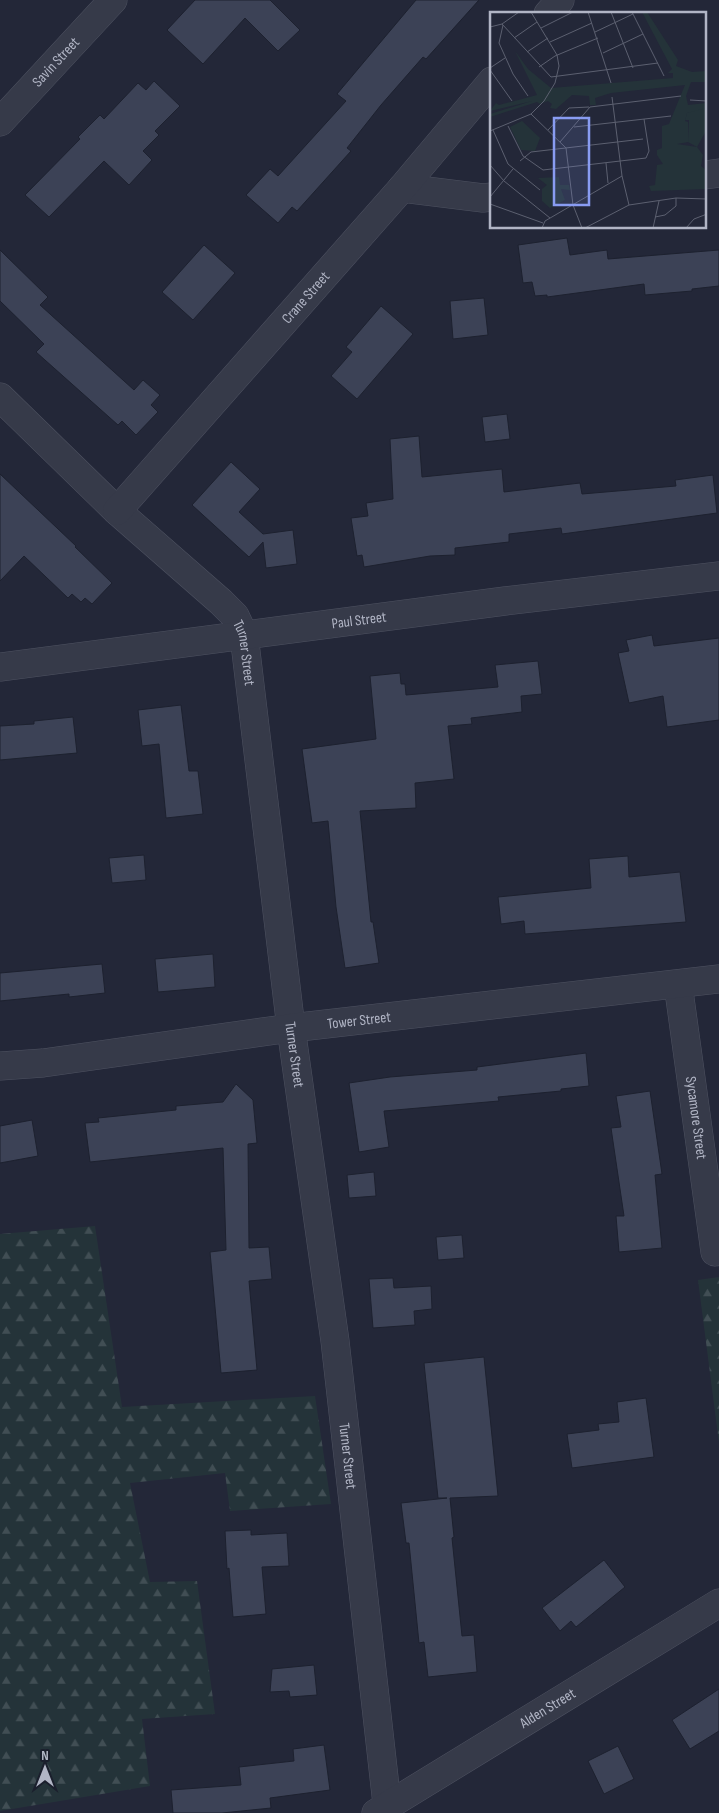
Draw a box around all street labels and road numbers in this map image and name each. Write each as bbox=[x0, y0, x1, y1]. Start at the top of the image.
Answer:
street label: Savin Street bbox=[28, 33, 84, 91]
street label: Crane Street bbox=[278, 267, 334, 328]
street label: Paul Street bbox=[330, 608, 388, 634]
street label: Turner Street bbox=[228, 617, 259, 687]
street label: Tower Street bbox=[326, 1008, 392, 1034]
street label: Turner Street bbox=[280, 1021, 308, 1089]
street label: Sycamore Street bbox=[681, 1075, 711, 1161]
street label: Turner Street bbox=[334, 1422, 361, 1491]
street label: Alden Street bbox=[515, 1684, 580, 1733]

